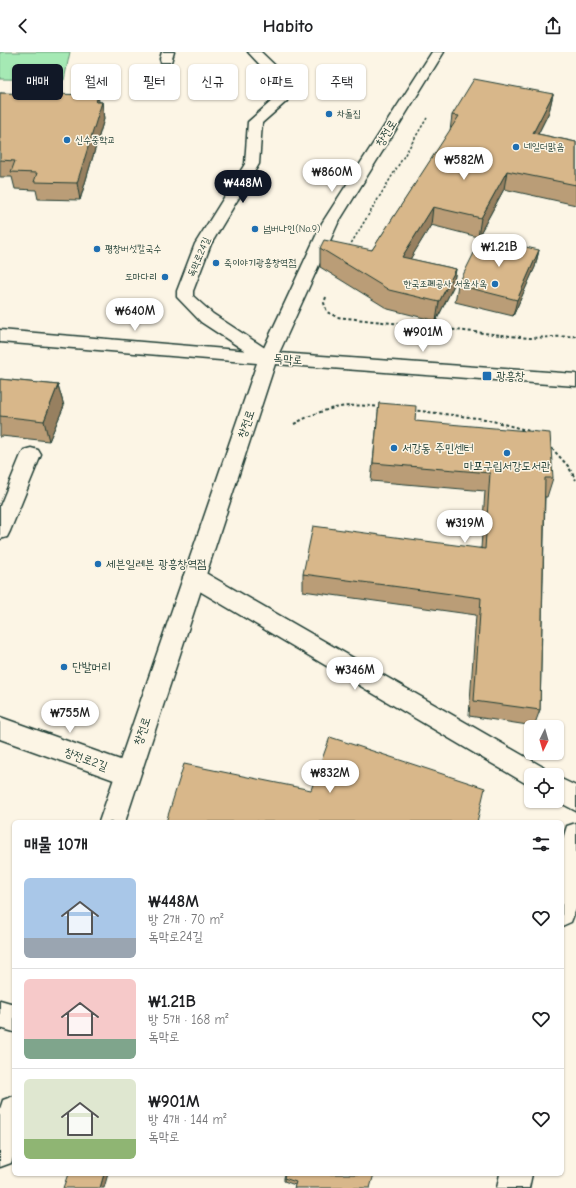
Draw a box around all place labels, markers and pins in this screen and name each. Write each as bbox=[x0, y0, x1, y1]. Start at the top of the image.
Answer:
place label: 차돌집 bbox=[337, 108, 361, 120]
marker: 차돌집 bbox=[324, 109, 334, 119]
place label: 신수중학교 bbox=[75, 134, 115, 146]
marker: 신수중학교 bbox=[62, 135, 72, 145]
place label: 네일더맑음 bbox=[524, 141, 564, 153]
marker: 네일더맑음 bbox=[511, 142, 521, 152]
pin: ₩582M bbox=[436, 147, 492, 181]
pin: ₩860M bbox=[304, 159, 360, 193]
pin: ₩448M bbox=[215, 170, 271, 204]
place label: 넘버나인(No.9) bbox=[263, 223, 321, 235]
marker: 넘버나인(No.9) bbox=[250, 224, 260, 234]
pin: ₩1.21B bbox=[466, 234, 532, 268]
place label: 평창버섯칼국수 bbox=[105, 243, 161, 255]
marker: 평창버섯칼국수 bbox=[92, 244, 102, 254]
place label: 죽이야기광흥창역점 bbox=[224, 257, 296, 269]
marker: 죽이야기광흥창역점 bbox=[211, 258, 221, 268]
place label: 도마다리 bbox=[125, 271, 157, 283]
marker: 도마다리 bbox=[160, 272, 170, 282]
place label: 한국조폐공사 서울사옥 bbox=[403, 278, 487, 290]
marker: 한국조폐공사 서울사옥 bbox=[490, 279, 500, 289]
pin: ₩640M bbox=[107, 298, 163, 332]
pin: ₩901M bbox=[395, 319, 451, 353]
place label: 광흥창 bbox=[496, 369, 525, 383]
marker: 광흥창 bbox=[481, 370, 493, 382]
place label: 서강동 주민센터 bbox=[402, 441, 474, 455]
marker: 서강동 주민센터 bbox=[389, 443, 399, 453]
marker: 마포구립서강도서관 bbox=[502, 448, 512, 458]
place label: 마포구립서강도서관 bbox=[464, 459, 551, 473]
pin: ₩319M bbox=[437, 510, 493, 544]
place label: 세븐일레븐 광흥창역점 bbox=[106, 557, 207, 571]
marker: 세븐일레븐 광흥창역점 bbox=[93, 559, 103, 569]
pin: ₩346M bbox=[327, 657, 383, 691]
place label: 단발머리 bbox=[72, 660, 111, 674]
marker: 단발머리 bbox=[59, 662, 69, 672]
pin: ₩755M bbox=[42, 700, 98, 734]
pin: ₩832M bbox=[302, 760, 358, 794]

